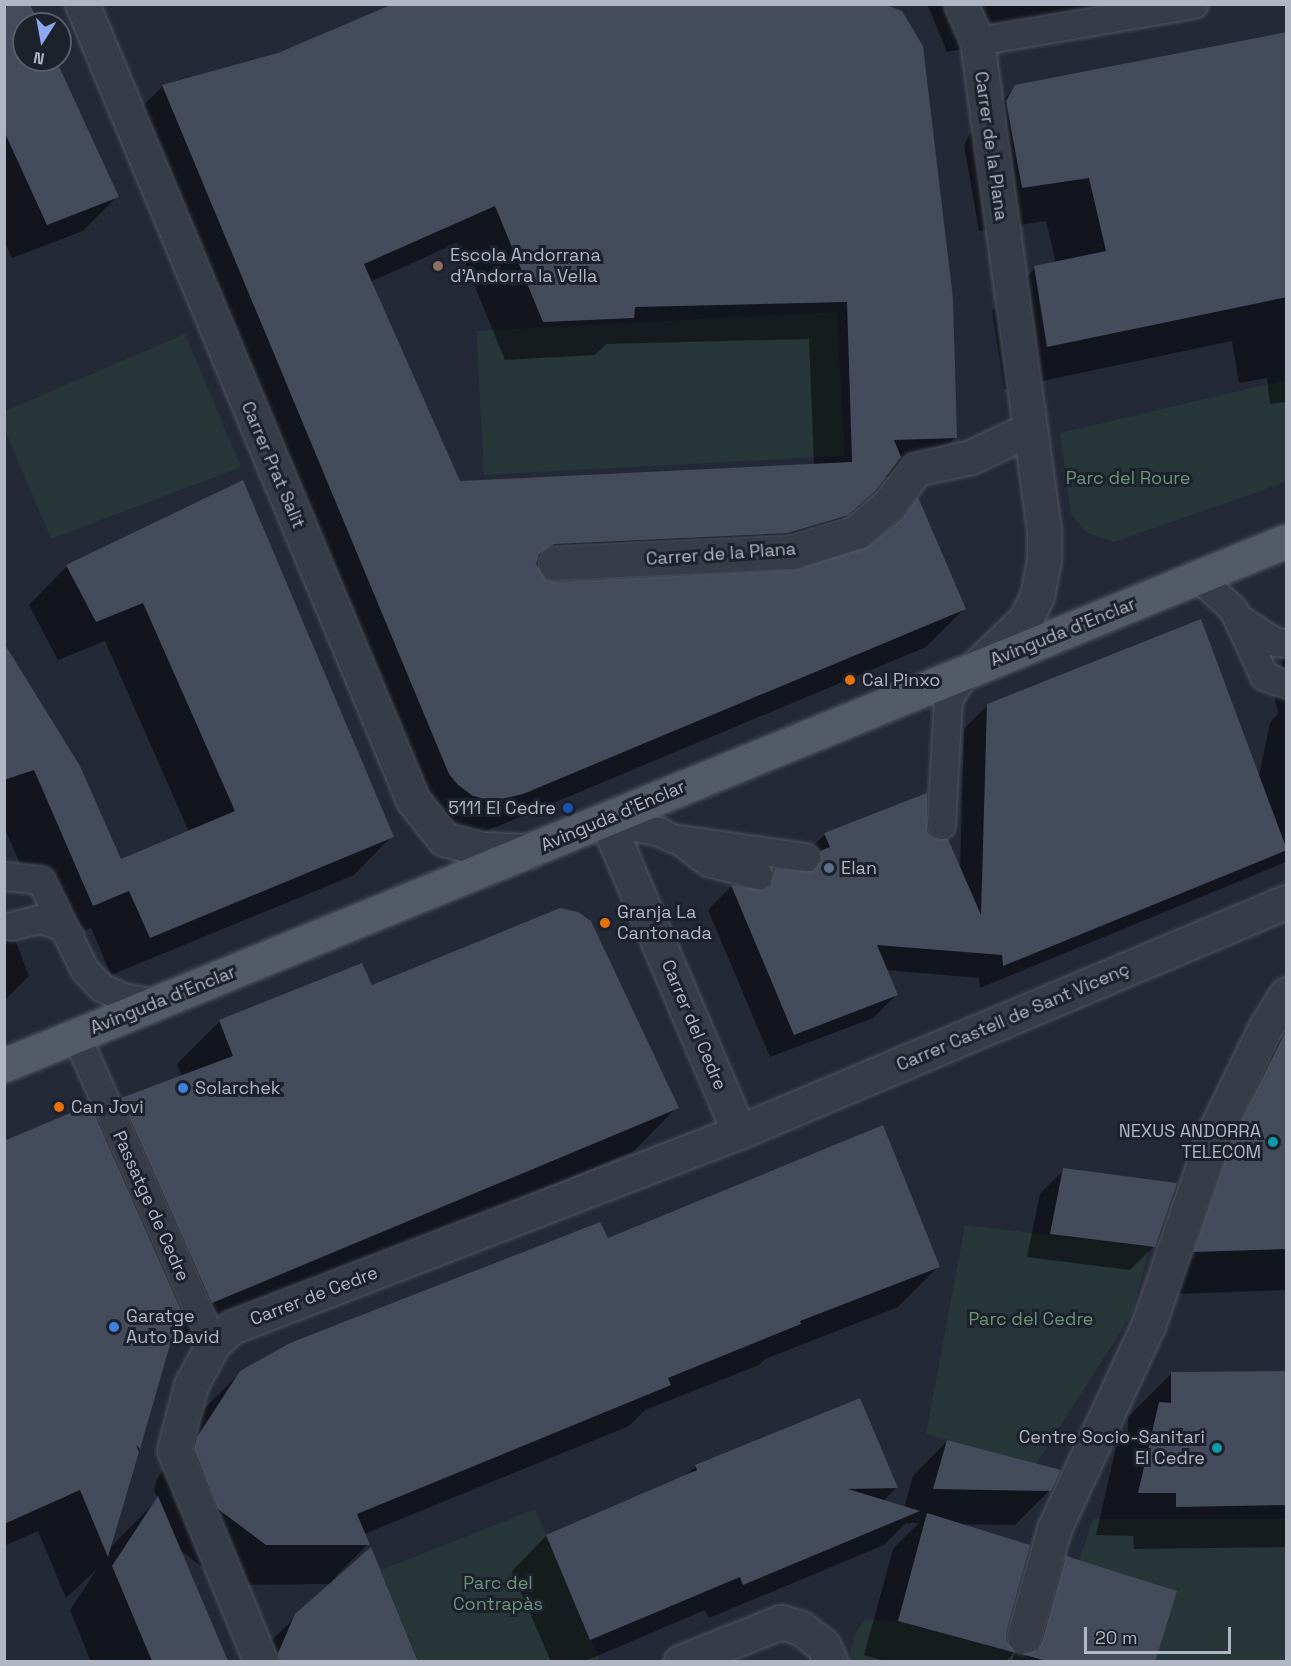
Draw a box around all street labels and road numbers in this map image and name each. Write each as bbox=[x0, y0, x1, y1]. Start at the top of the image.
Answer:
street label: Carrer de la Plana bbox=[970, 70, 1012, 222]
street label: Carrer Prat Salit bbox=[237, 398, 309, 532]
street label: Carrer de la Plana bbox=[645, 538, 797, 570]
street label: Avinguda d'Enclar bbox=[987, 593, 1139, 671]
street label: Avinguda d'Enclar bbox=[537, 776, 689, 856]
street label: Carrer del Cedre bbox=[657, 957, 731, 1093]
street label: Carrer Castell de Sant Vicenç bbox=[893, 958, 1133, 1076]
street label: Avinguda d'Enclar bbox=[87, 961, 239, 1039]
street label: Passatge de Cedre bbox=[108, 1128, 194, 1284]
street label: Carrer de Cedre bbox=[247, 1262, 381, 1330]

